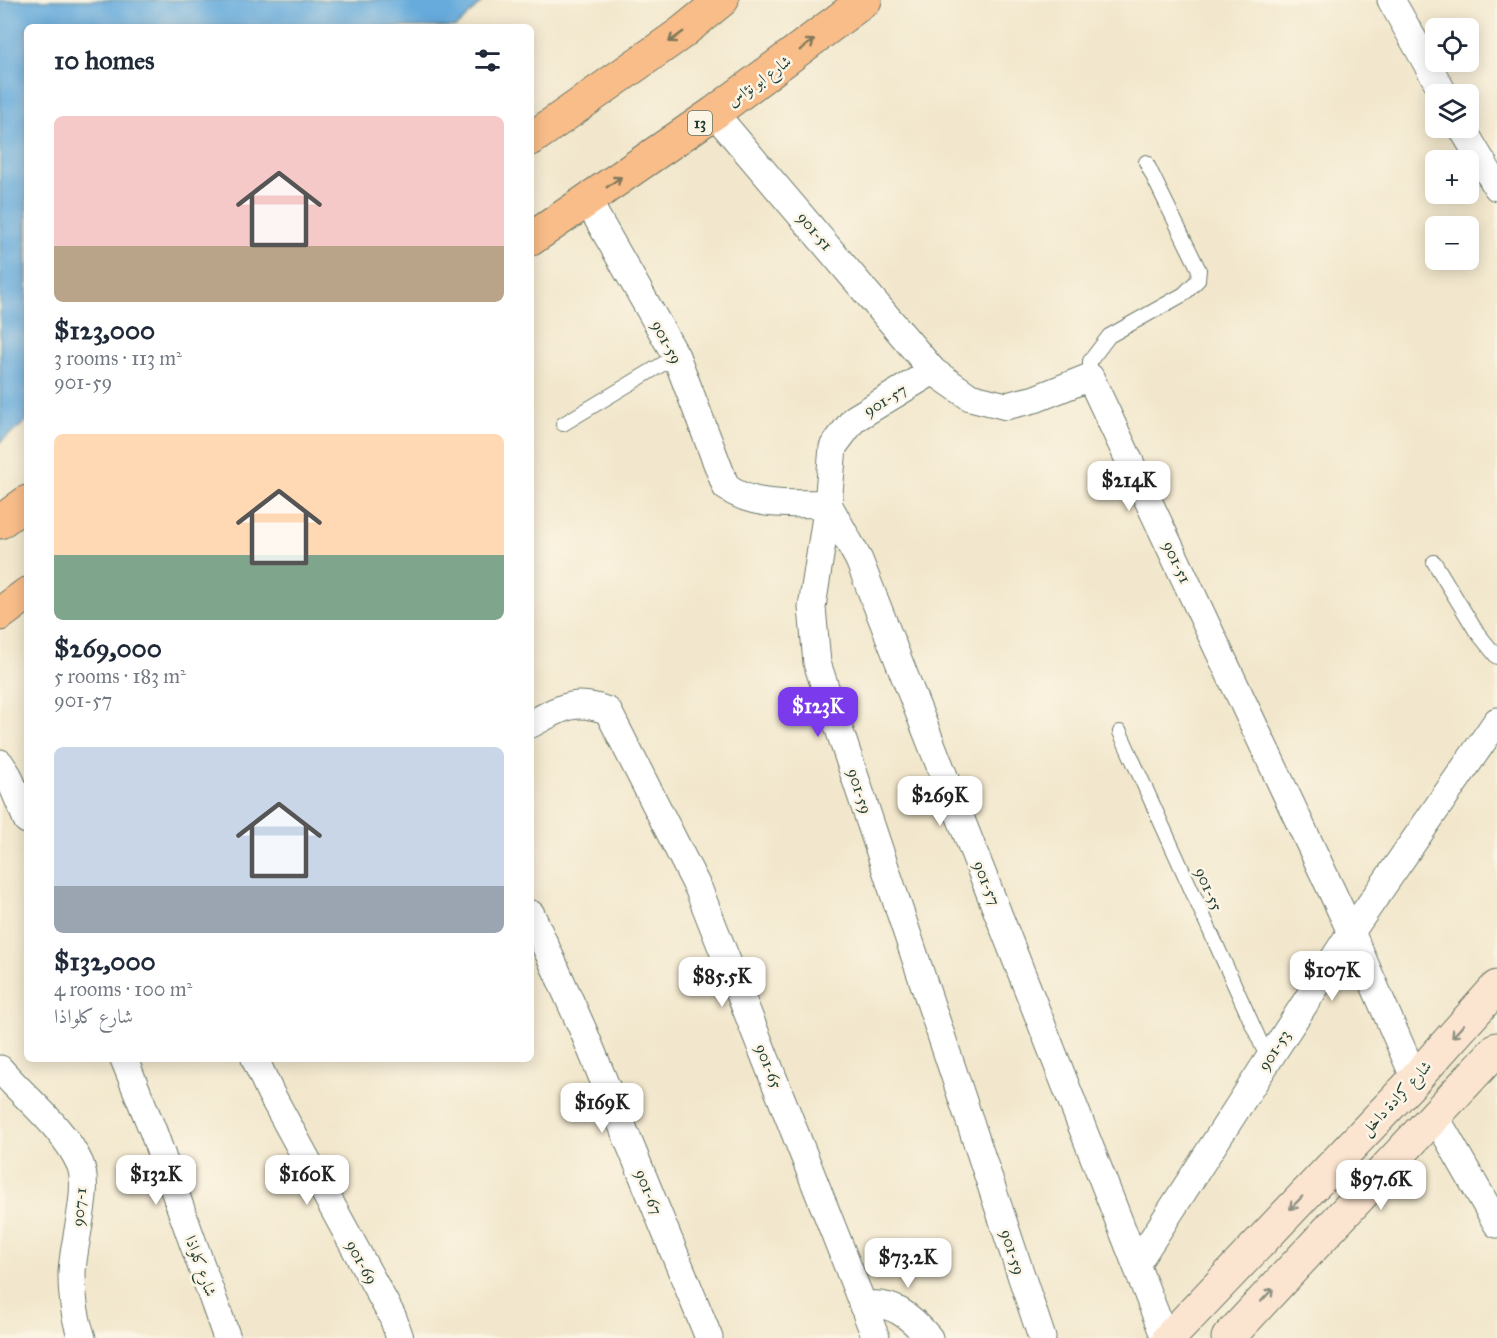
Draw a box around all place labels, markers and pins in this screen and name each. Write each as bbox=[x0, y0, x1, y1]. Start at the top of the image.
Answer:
pin: $214K bbox=[1087, 461, 1171, 512]
pin: $123K bbox=[776, 687, 860, 738]
pin: $269K bbox=[898, 776, 982, 827]
pin: $107K bbox=[1290, 951, 1374, 1002]
pin: $85.5K bbox=[673, 957, 771, 1008]
pin: $169K bbox=[560, 1083, 644, 1134]
pin: $132K bbox=[114, 1155, 198, 1206]
pin: $160K bbox=[265, 1155, 349, 1206]
pin: $97.6K bbox=[1332, 1160, 1430, 1211]
pin: $73.2K bbox=[859, 1238, 957, 1289]

